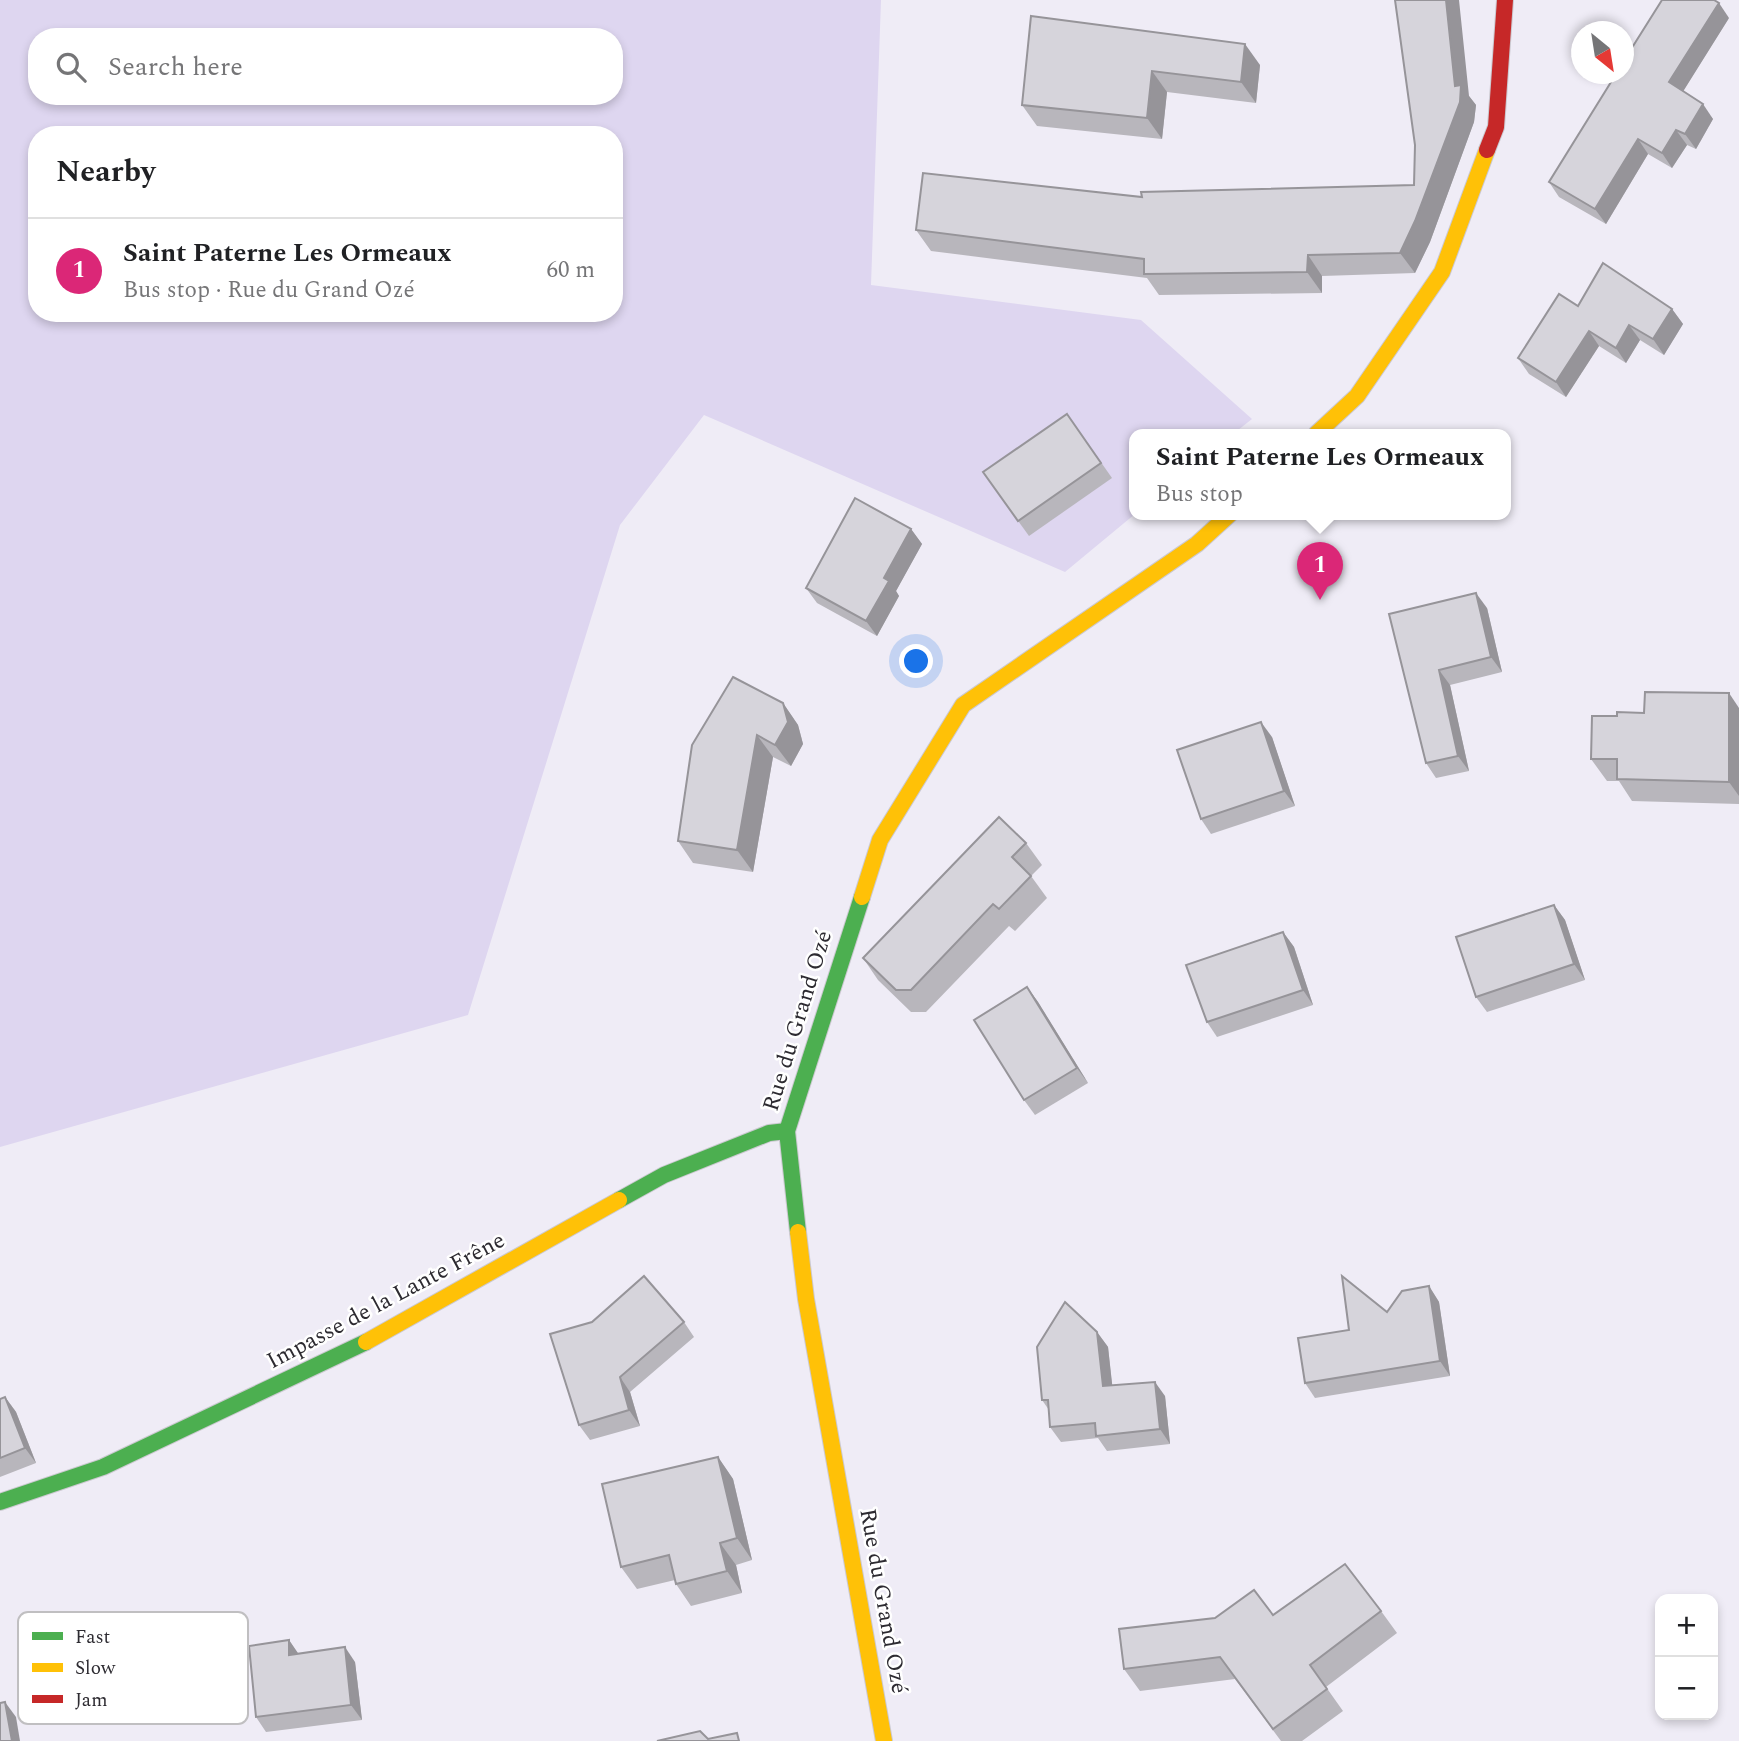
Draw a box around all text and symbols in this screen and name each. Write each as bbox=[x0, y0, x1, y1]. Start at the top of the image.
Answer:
north arrow bbox=[1571, 21, 1634, 84]
search box bbox=[28, 28, 623, 105]
text: Search here bbox=[108, 47, 243, 87]
icon: search bbox=[52, 48, 90, 86]
text: Nearby bbox=[56, 149, 155, 195]
text: Saint Paterne Les Ormeaux bbox=[123, 233, 451, 273]
text: 1 bbox=[73, 253, 85, 288]
text: 60 m bbox=[546, 253, 595, 288]
text: Bus stop · Rue du Grand Ozé bbox=[123, 273, 415, 308]
popup bbox=[1129, 429, 1511, 520]
text: Saint Paterne Les Ormeaux bbox=[1156, 437, 1484, 477]
text: Bus stop bbox=[1156, 477, 1243, 512]
pin: 1 bbox=[1297, 542, 1343, 600]
your location bbox=[899, 644, 933, 678]
street label: Rue du Grand Ozé bbox=[754, 926, 842, 1116]
street label: Impasse de la Lante Frêne bbox=[261, 1223, 511, 1379]
street label: Rue du Grand Ozé bbox=[850, 1506, 916, 1696]
map controls bbox=[1655, 1594, 1718, 1720]
button: + bbox=[1655, 1594, 1718, 1657]
legend bbox=[18, 1612, 248, 1724]
text: Fast bbox=[75, 1623, 111, 1652]
text: Slow bbox=[75, 1654, 116, 1683]
button: − bbox=[1655, 1657, 1718, 1720]
text: Jam bbox=[75, 1686, 107, 1715]

